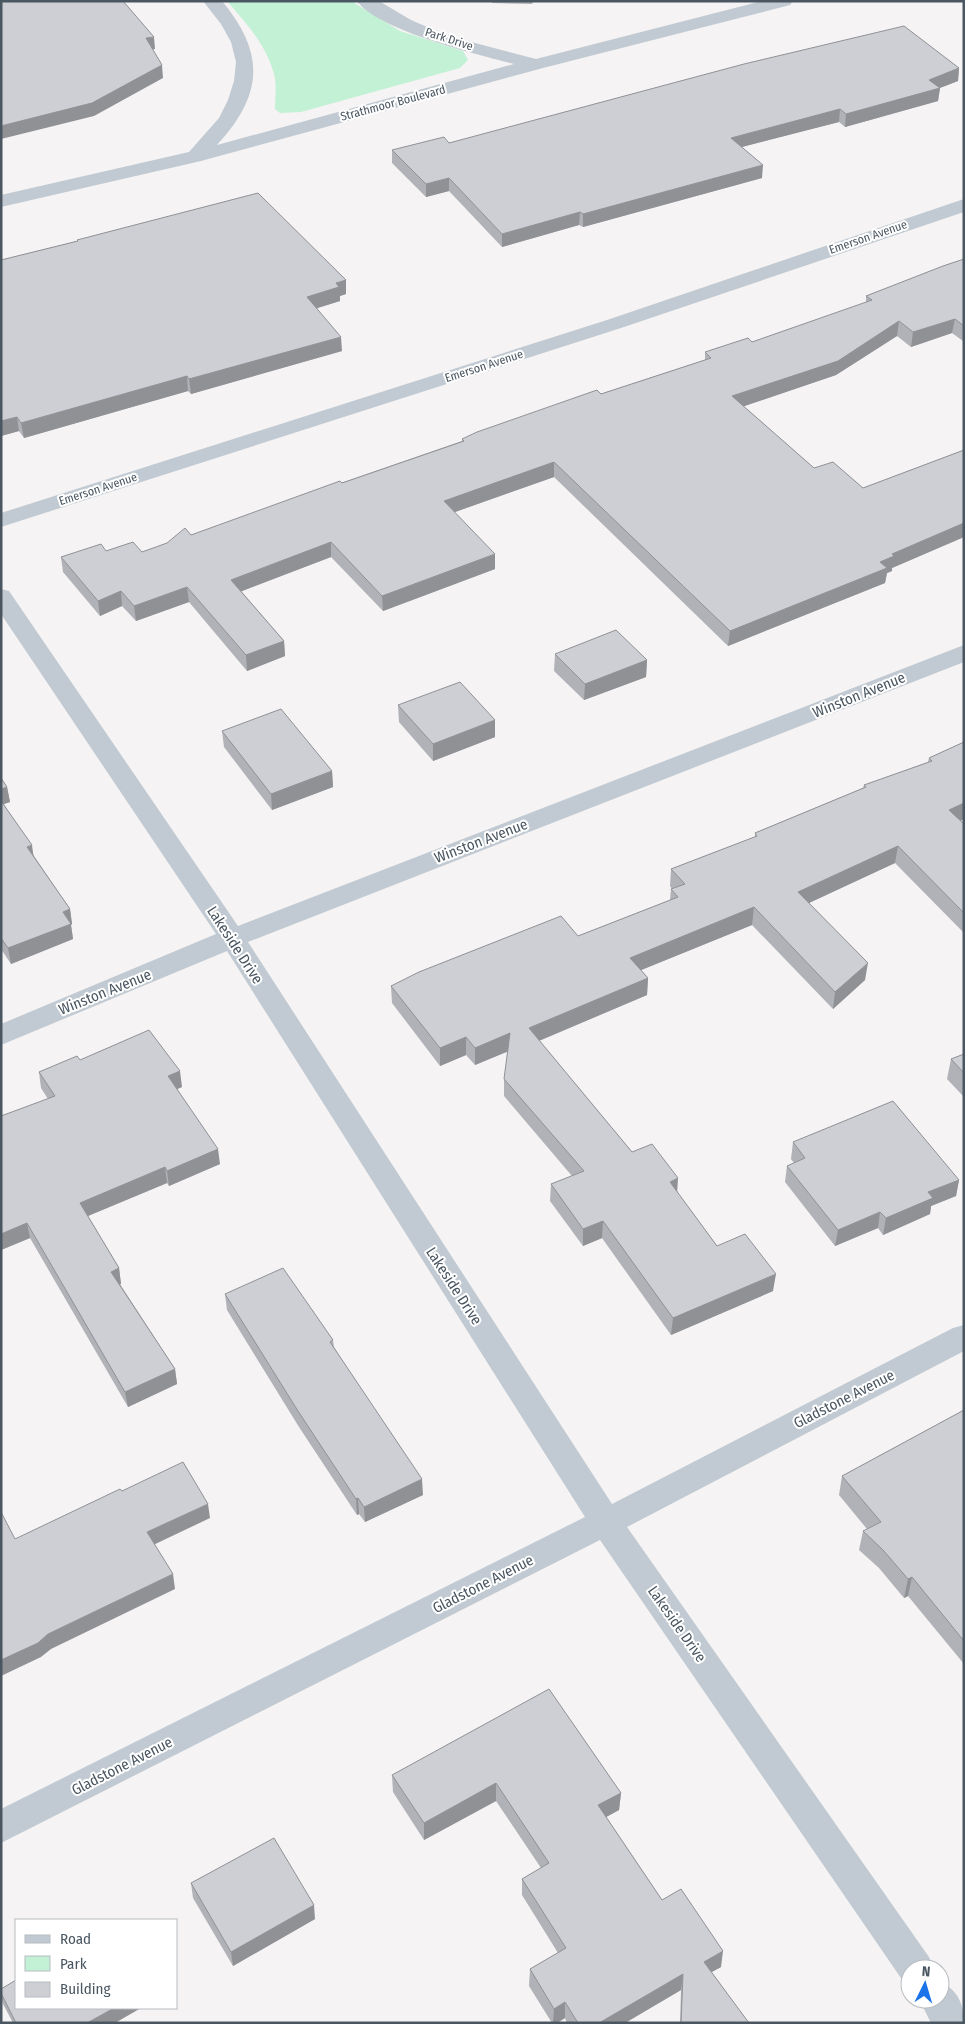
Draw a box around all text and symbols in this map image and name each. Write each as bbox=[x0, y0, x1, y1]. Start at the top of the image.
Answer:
street label: Park Drive bbox=[423, 25, 475, 53]
street label: Strathmoor Boulevard bbox=[339, 82, 447, 124]
street label: Emerson Avenue bbox=[827, 217, 909, 257]
street label: Emerson Avenue bbox=[443, 347, 525, 385]
street label: Emerson Avenue bbox=[57, 470, 139, 508]
street label: Winston Avenue bbox=[810, 668, 908, 722]
street label: Winston Avenue bbox=[432, 815, 530, 867]
street label: Lakeside Drive bbox=[203, 903, 267, 987]
street label: Winston Avenue bbox=[56, 965, 154, 1019]
street label: Lakeside Drive bbox=[422, 1244, 486, 1328]
street label: Gladstone Avenue bbox=[791, 1366, 897, 1432]
street label: Gladstone Avenue bbox=[430, 1551, 536, 1617]
street label: Lakeside Drive bbox=[644, 1582, 710, 1666]
street label: Gladstone Avenue bbox=[69, 1733, 175, 1799]
legend bbox=[15, 1919, 178, 2009]
text: Road bbox=[60, 1930, 91, 1948]
text: Park bbox=[60, 1955, 87, 1973]
north arrow bbox=[900, 1959, 950, 2009]
text: N bbox=[921, 1963, 931, 1980]
text: Building bbox=[60, 1980, 111, 1998]

